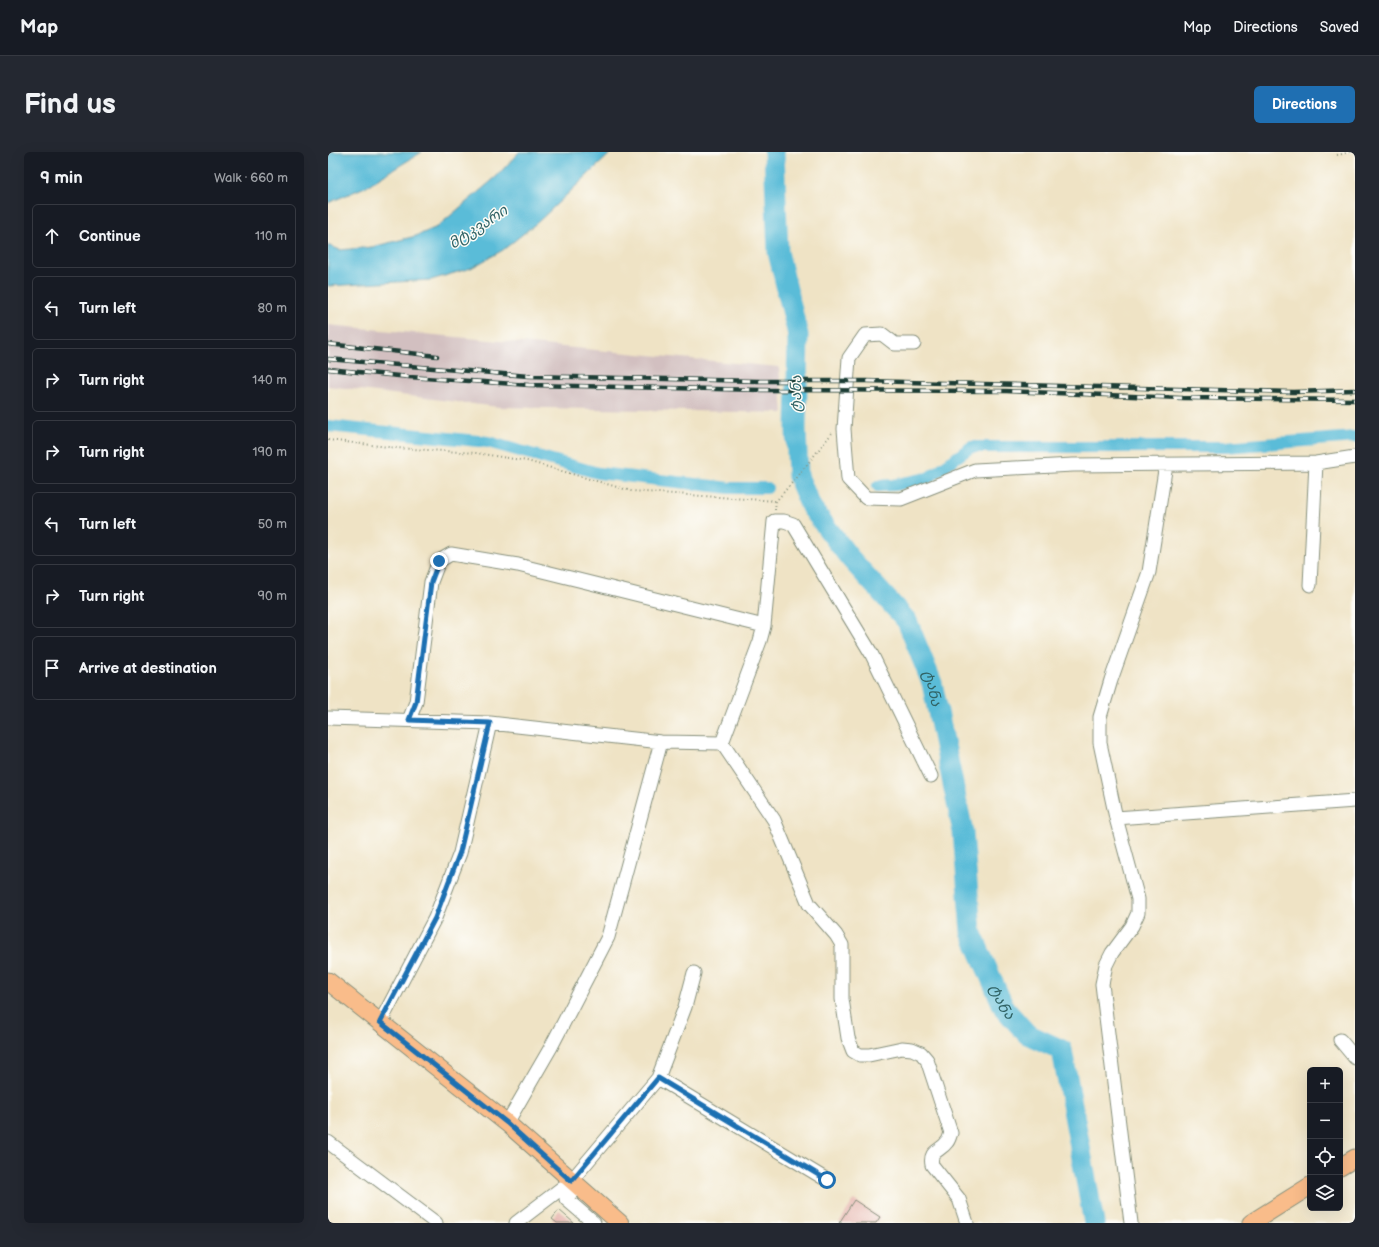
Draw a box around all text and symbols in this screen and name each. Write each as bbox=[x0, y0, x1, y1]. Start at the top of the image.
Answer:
text: Map bbox=[20, 16, 58, 39]
text: Map bbox=[1183, 19, 1211, 36]
text: Directions bbox=[1233, 19, 1298, 36]
text: Saved bbox=[1320, 19, 1359, 36]
button: Directions bbox=[1254, 86, 1355, 123]
text: Find us bbox=[24, 88, 116, 121]
text: 9 min bbox=[40, 168, 83, 188]
text: Walk · 660 m bbox=[214, 170, 288, 186]
water label: მტკვარი bbox=[445, 201, 512, 253]
icon: ahead bbox=[41, 225, 63, 247]
text: Continue bbox=[79, 227, 141, 246]
text: 110 m bbox=[255, 228, 287, 244]
icon: left bbox=[41, 297, 63, 319]
text: Turn left bbox=[79, 299, 136, 318]
text: 80 m bbox=[258, 300, 287, 316]
icon: right bbox=[41, 369, 63, 391]
text: Turn right bbox=[79, 371, 144, 390]
text: 140 m bbox=[252, 372, 287, 388]
water label: ტანა bbox=[787, 375, 806, 413]
icon: right bbox=[41, 441, 63, 463]
text: Turn right bbox=[79, 443, 144, 462]
text: 190 m bbox=[253, 444, 287, 460]
icon: left bbox=[41, 513, 63, 535]
text: Turn left bbox=[79, 515, 136, 534]
text: 50 m bbox=[258, 516, 287, 532]
route end bbox=[430, 552, 448, 570]
icon: right bbox=[41, 585, 63, 607]
text: Turn right bbox=[79, 587, 144, 606]
text: 90 m bbox=[258, 588, 287, 604]
icon: arrive bbox=[41, 657, 63, 679]
text: Arrive at destination bbox=[79, 659, 217, 678]
water label: ტანა bbox=[918, 667, 946, 709]
water label: ტანა bbox=[985, 981, 1019, 1024]
map controls bbox=[1307, 1067, 1343, 1211]
button: + bbox=[1307, 1067, 1343, 1103]
button: − bbox=[1307, 1103, 1343, 1139]
button: locate bbox=[1307, 1139, 1343, 1175]
route start bbox=[818, 1171, 836, 1189]
button: layers bbox=[1307, 1175, 1343, 1211]

